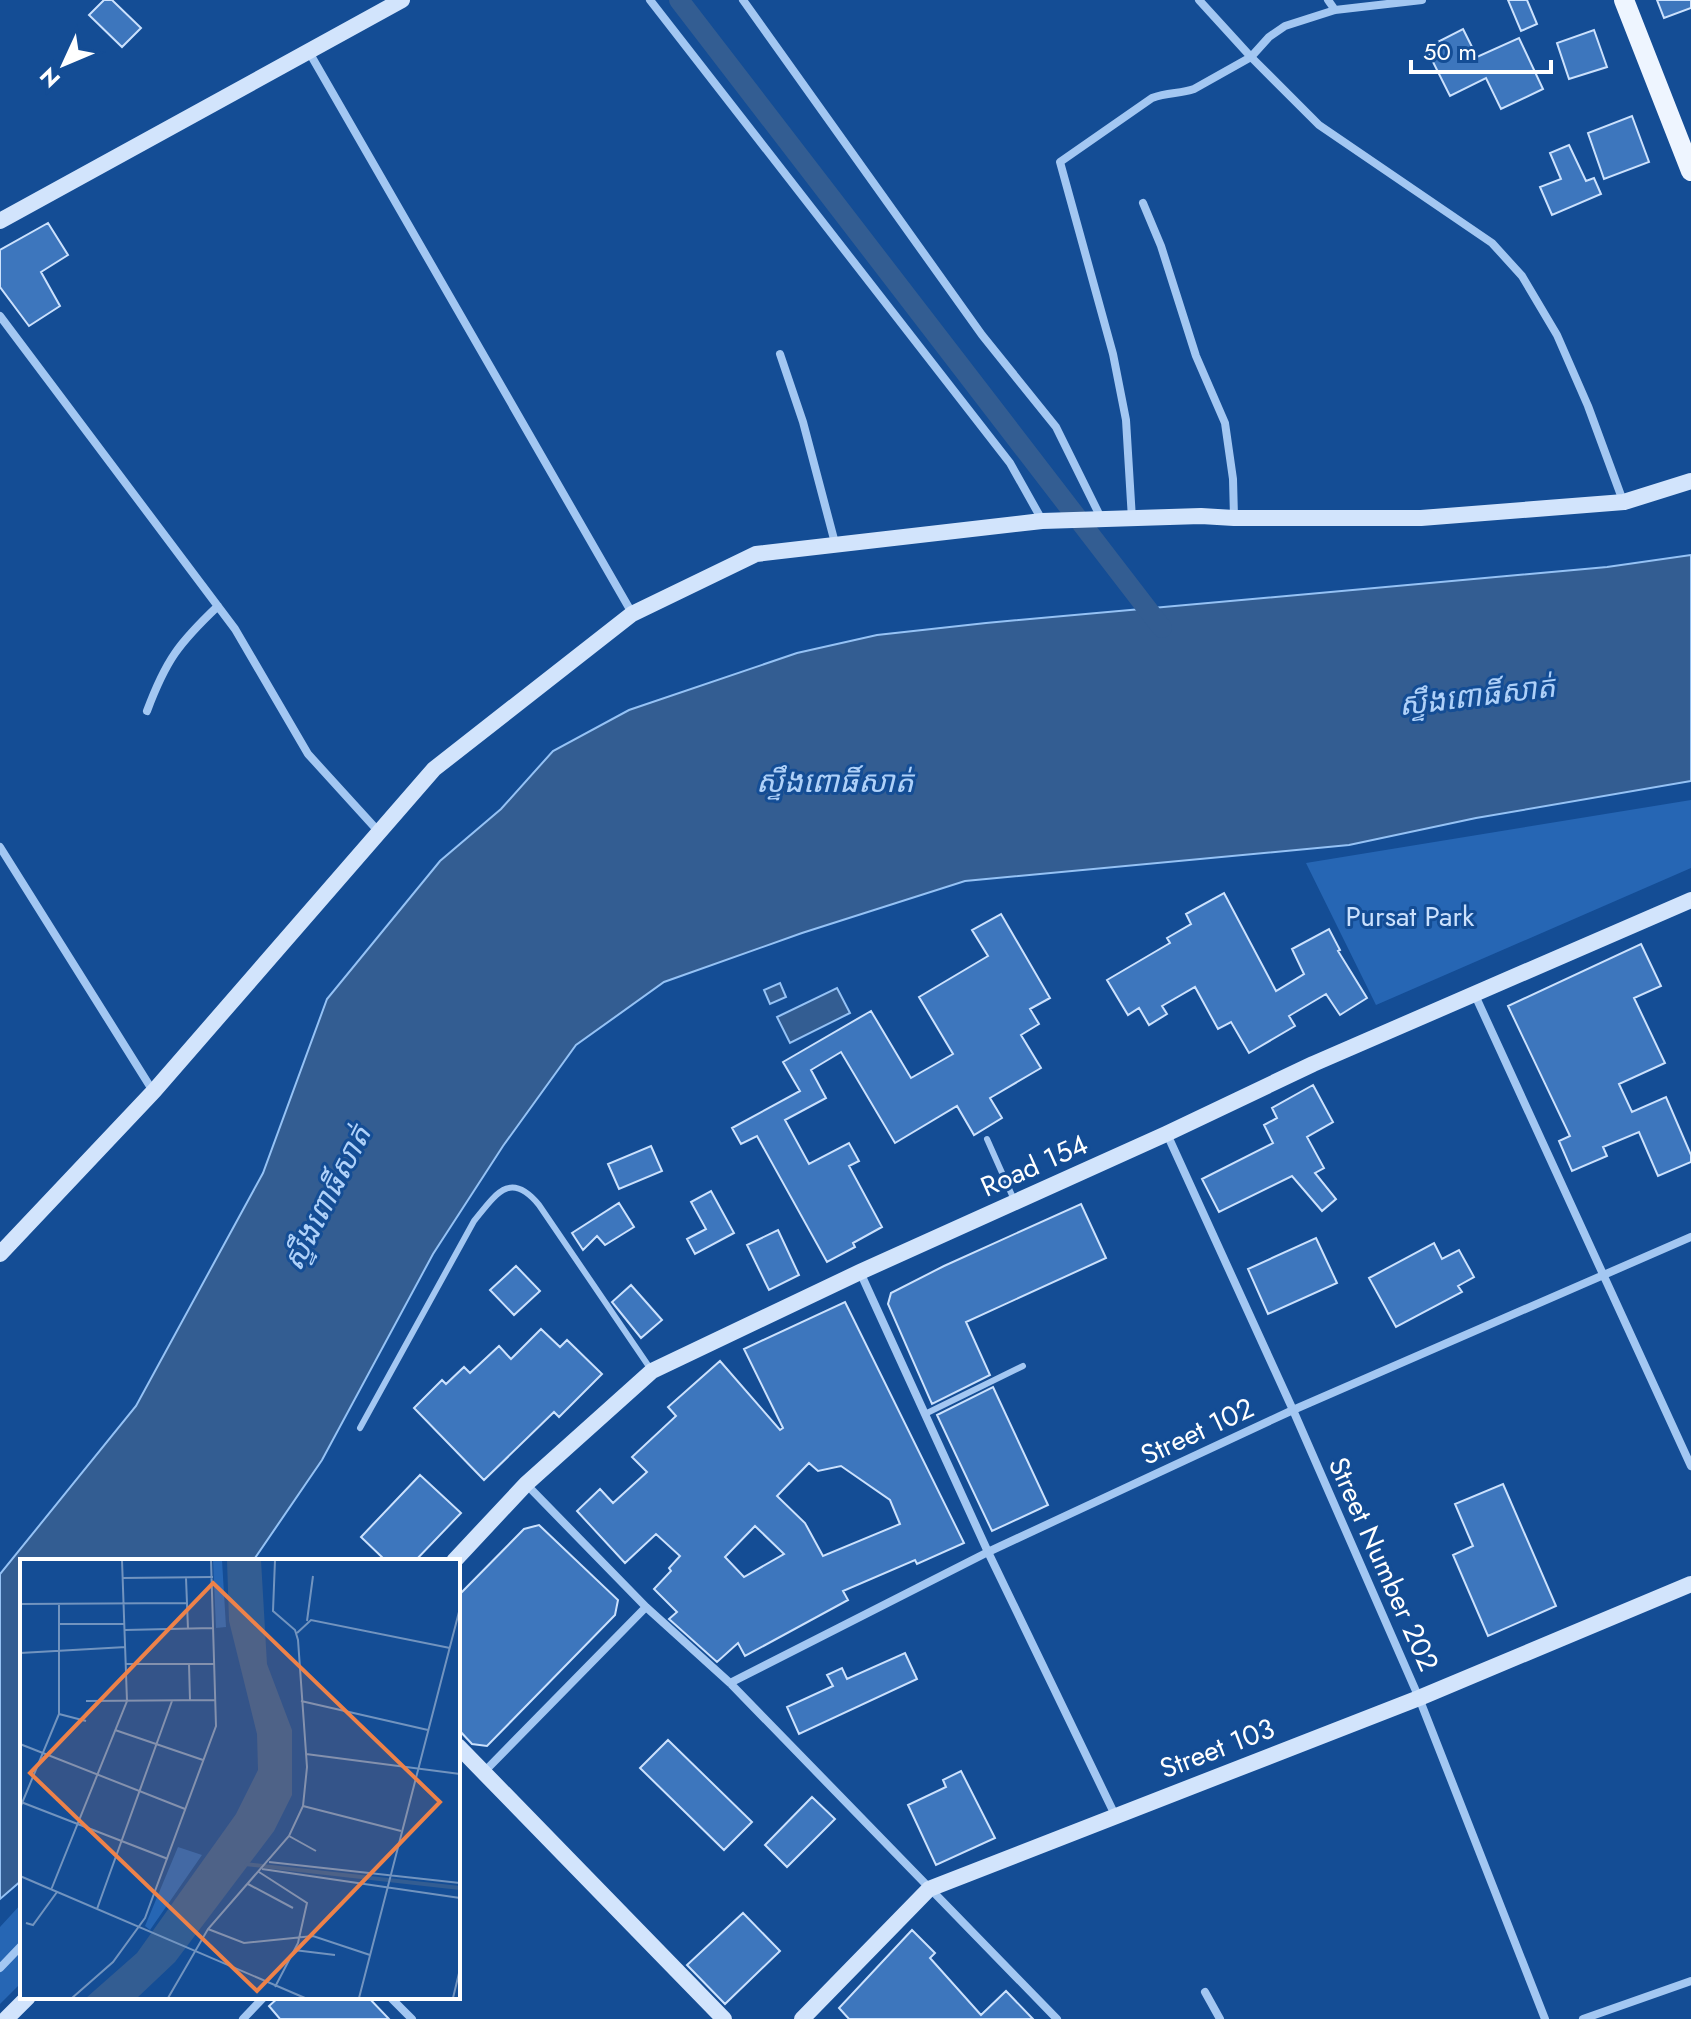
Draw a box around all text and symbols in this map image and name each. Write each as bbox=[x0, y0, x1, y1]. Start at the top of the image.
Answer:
north arrow bbox=[24, 24, 104, 104]
scale bar bbox=[1411, 24, 1551, 74]
text: 50 m bbox=[1423, 34, 1477, 69]
text: N bbox=[32, 60, 67, 95]
water label: ស្ទឹងពោធិ៍សាត់ bbox=[1396, 664, 1560, 726]
water label: ស្ទឹងពោធិ៍សាត់ bbox=[756, 760, 916, 803]
park label: Pursat Park bbox=[1346, 896, 1475, 937]
water label: ស្ទឹងពោធិ៍សាត់ bbox=[272, 1116, 382, 1278]
street label: Road 154 bbox=[974, 1124, 1094, 1207]
street label: Street 102 bbox=[1134, 1387, 1261, 1476]
street label: Street Number 202 bbox=[1318, 1451, 1449, 1678]
inset map bbox=[20, 1559, 460, 1999]
street label: Street 103 bbox=[1154, 1708, 1280, 1789]

